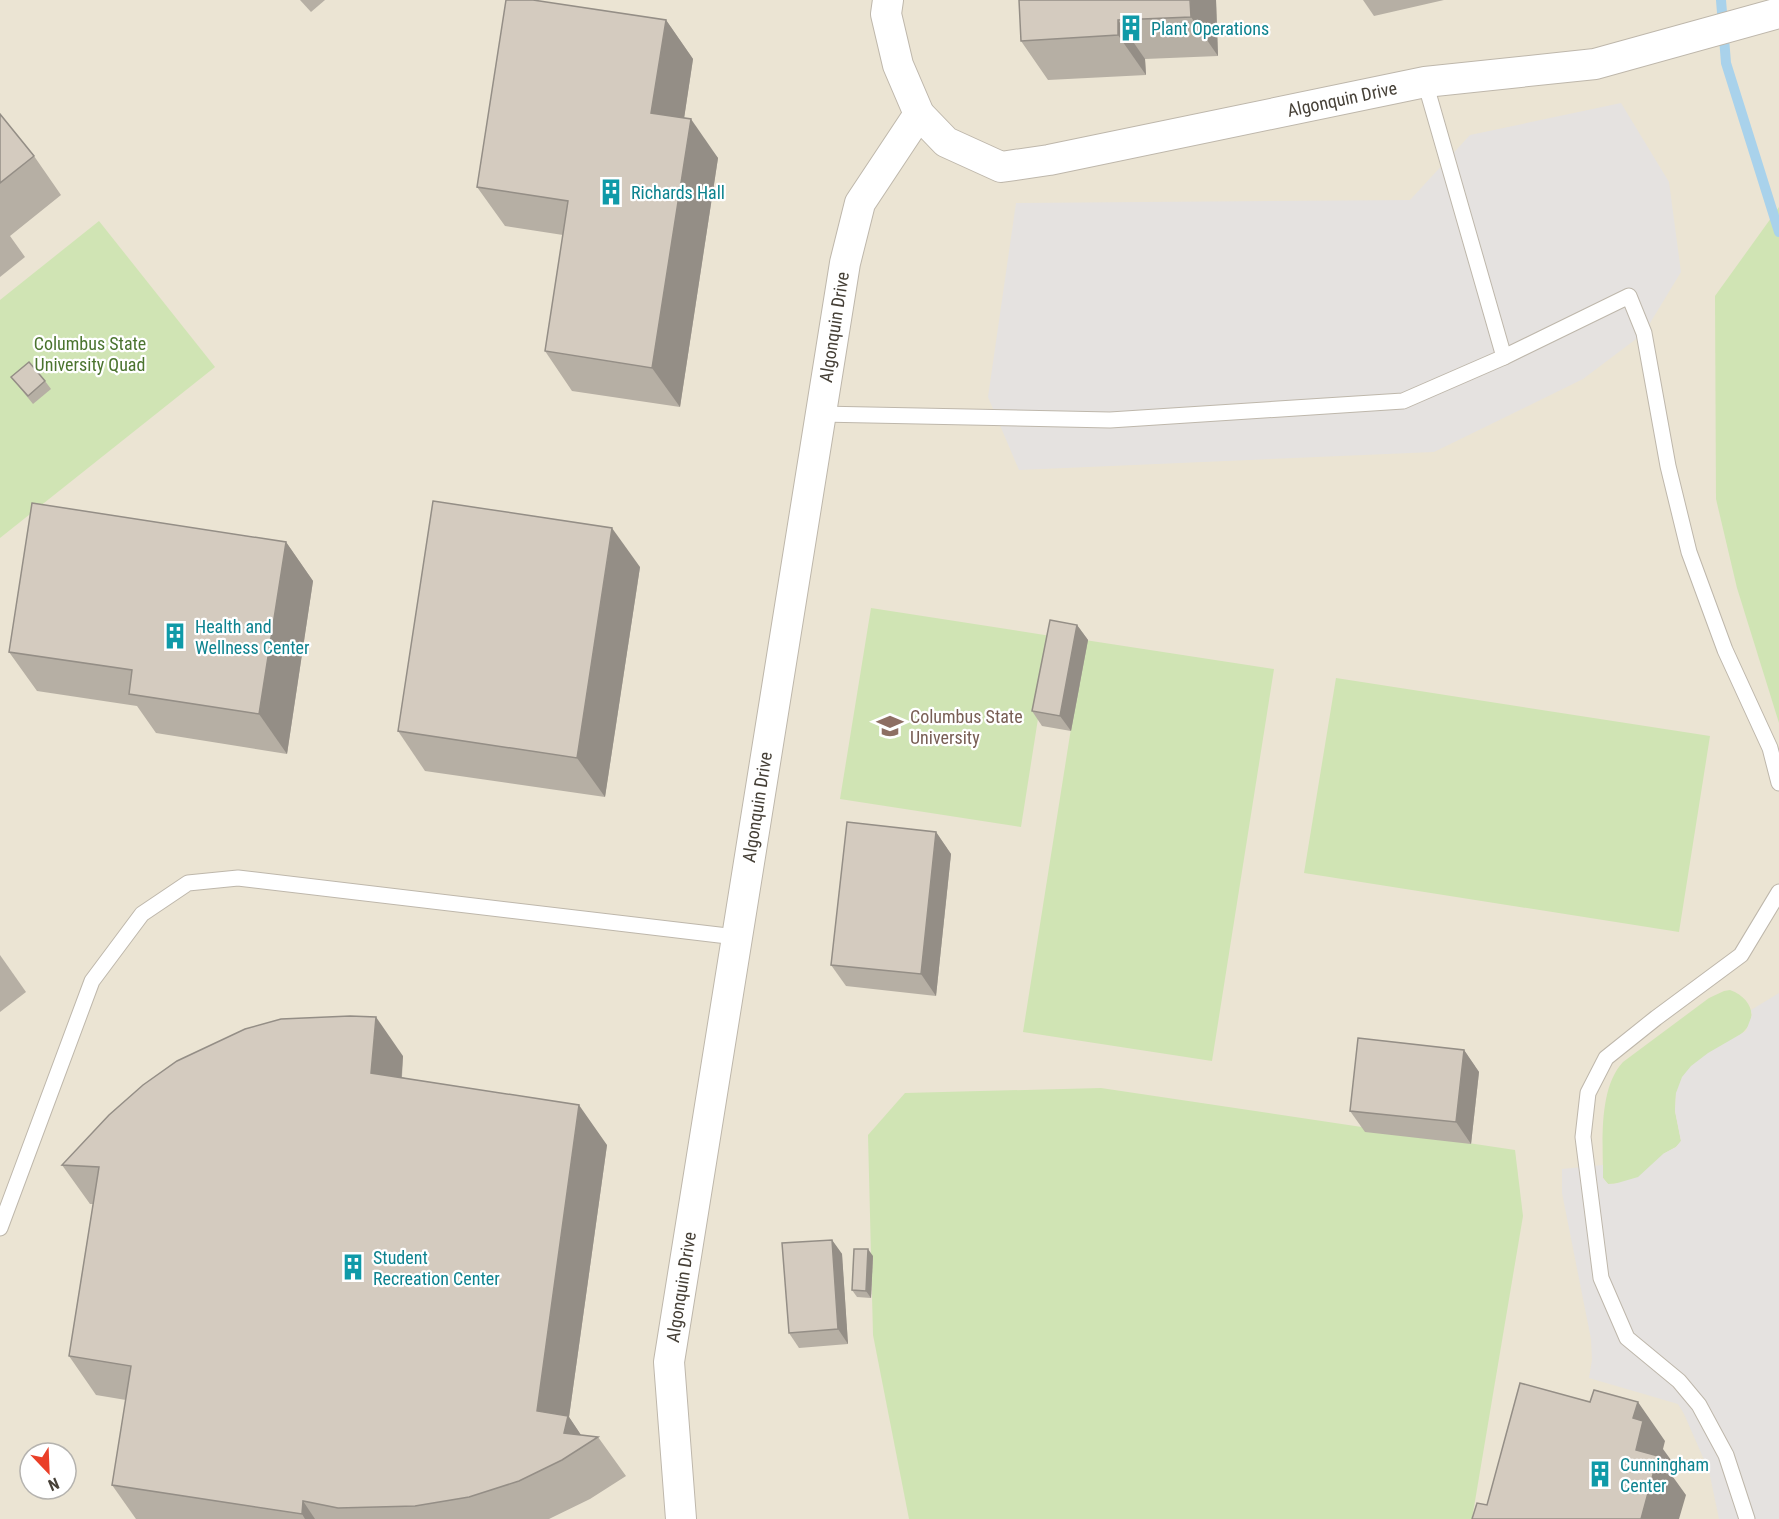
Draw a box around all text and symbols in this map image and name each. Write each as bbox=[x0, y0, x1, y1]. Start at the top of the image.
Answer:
building icon: Plant Operations bbox=[1116, 13, 1146, 43]
place label: Plant Operations bbox=[1151, 18, 1269, 39]
street label: Algonquin Drive bbox=[1285, 77, 1399, 121]
building icon: Richards Hall bbox=[596, 177, 626, 207]
place label: Richards Hall bbox=[631, 182, 725, 203]
street label: Algonquin Drive bbox=[815, 270, 853, 384]
park label: Columbus State University Quad bbox=[34, 333, 146, 375]
place label: Health and Wellness Center bbox=[195, 616, 310, 658]
building icon: Health and Wellness Center bbox=[160, 621, 190, 651]
place label: Columbus State University bbox=[910, 706, 1023, 748]
school or university icon: Columbus State University bbox=[875, 711, 905, 741]
street label: Algonquin Drive bbox=[738, 750, 776, 864]
street label: Algonquin Drive bbox=[662, 1230, 700, 1344]
place label: Student Recreation Center bbox=[373, 1247, 500, 1289]
building icon: Student Recreation Center bbox=[338, 1252, 368, 1282]
north arrow bbox=[18, 1441, 78, 1501]
place label: Cunningham Center bbox=[1620, 1454, 1709, 1496]
building icon: Cunningham Center bbox=[1585, 1459, 1615, 1489]
text: N bbox=[45, 1474, 62, 1495]

